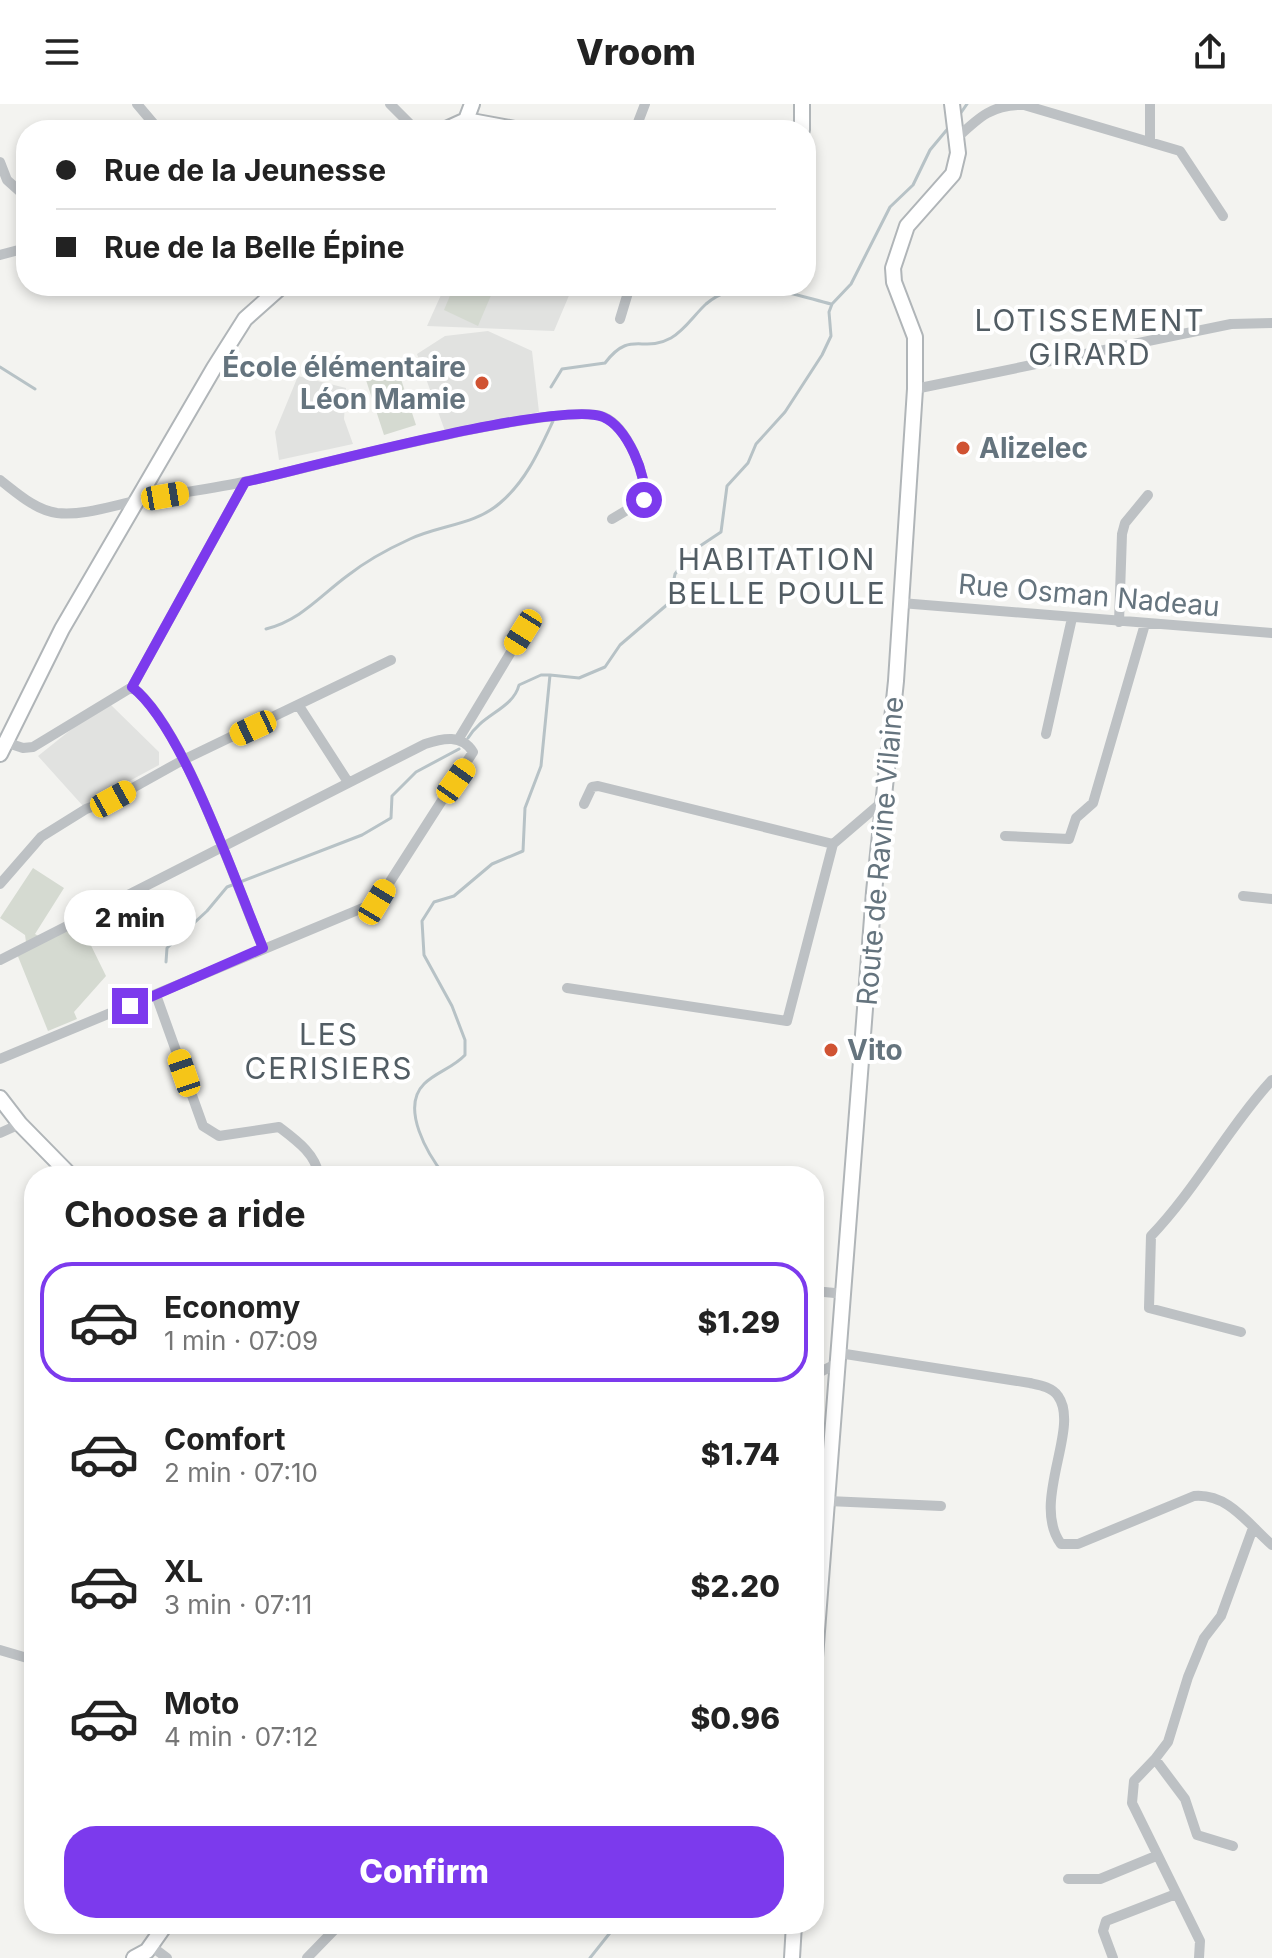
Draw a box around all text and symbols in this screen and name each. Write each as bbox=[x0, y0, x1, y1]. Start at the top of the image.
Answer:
icon: menu bbox=[40, 30, 84, 74]
text: Vroom bbox=[576, 30, 696, 74]
icon: share bbox=[1188, 30, 1232, 74]
text: Rue de la Jeunesse bbox=[104, 152, 386, 188]
text: Rue de la Belle Épine bbox=[104, 229, 405, 265]
district label: LOTISSEMENT GIRARD bbox=[974, 302, 1206, 372]
place label: École élémentaire Léon Mamie bbox=[222, 349, 466, 416]
marker: École élémentaire Léon Mamie bbox=[473, 374, 491, 392]
place label: Alizelec bbox=[979, 431, 1088, 465]
marker: Alizelec bbox=[954, 439, 972, 457]
car bbox=[139, 480, 191, 512]
route start bbox=[626, 482, 662, 518]
district label: HABITATION BELLE POULE bbox=[667, 541, 887, 611]
street label: Rue Osman Nadeau bbox=[957, 567, 1221, 623]
car bbox=[500, 605, 546, 659]
street label: Route de Ravine Vilaine bbox=[850, 695, 910, 1007]
car bbox=[226, 707, 280, 749]
car bbox=[432, 754, 480, 808]
car bbox=[86, 777, 140, 821]
car bbox=[354, 875, 400, 929]
callout: 2 min bbox=[64, 890, 196, 946]
text: 2 min bbox=[95, 902, 165, 933]
route end bbox=[112, 988, 148, 1024]
district label: LES CERISIERS bbox=[244, 1016, 414, 1086]
place label: Vito bbox=[847, 1033, 903, 1067]
marker: Vito bbox=[822, 1041, 840, 1059]
car bbox=[165, 1046, 203, 1100]
text: Choose a ride bbox=[64, 1192, 306, 1236]
icon: car bbox=[68, 1286, 140, 1358]
text: Economy bbox=[164, 1289, 300, 1325]
text: $1.29 bbox=[697, 1304, 780, 1340]
text: 1 min · 07:09 bbox=[164, 1325, 318, 1356]
icon: car bbox=[68, 1418, 140, 1490]
text: Comfort bbox=[164, 1421, 285, 1457]
text: $1.74 bbox=[701, 1436, 780, 1472]
text: 2 min · 07:10 bbox=[164, 1457, 318, 1488]
icon: car bbox=[68, 1550, 140, 1622]
text: XL bbox=[164, 1553, 203, 1589]
text: $2.20 bbox=[691, 1568, 780, 1604]
text: 3 min · 07:11 bbox=[164, 1589, 312, 1620]
icon: car bbox=[68, 1682, 140, 1754]
text: Moto bbox=[164, 1685, 239, 1721]
text: $0.96 bbox=[691, 1700, 780, 1736]
text: 4 min · 07:12 bbox=[164, 1721, 318, 1752]
button: Confirm bbox=[64, 1826, 784, 1918]

